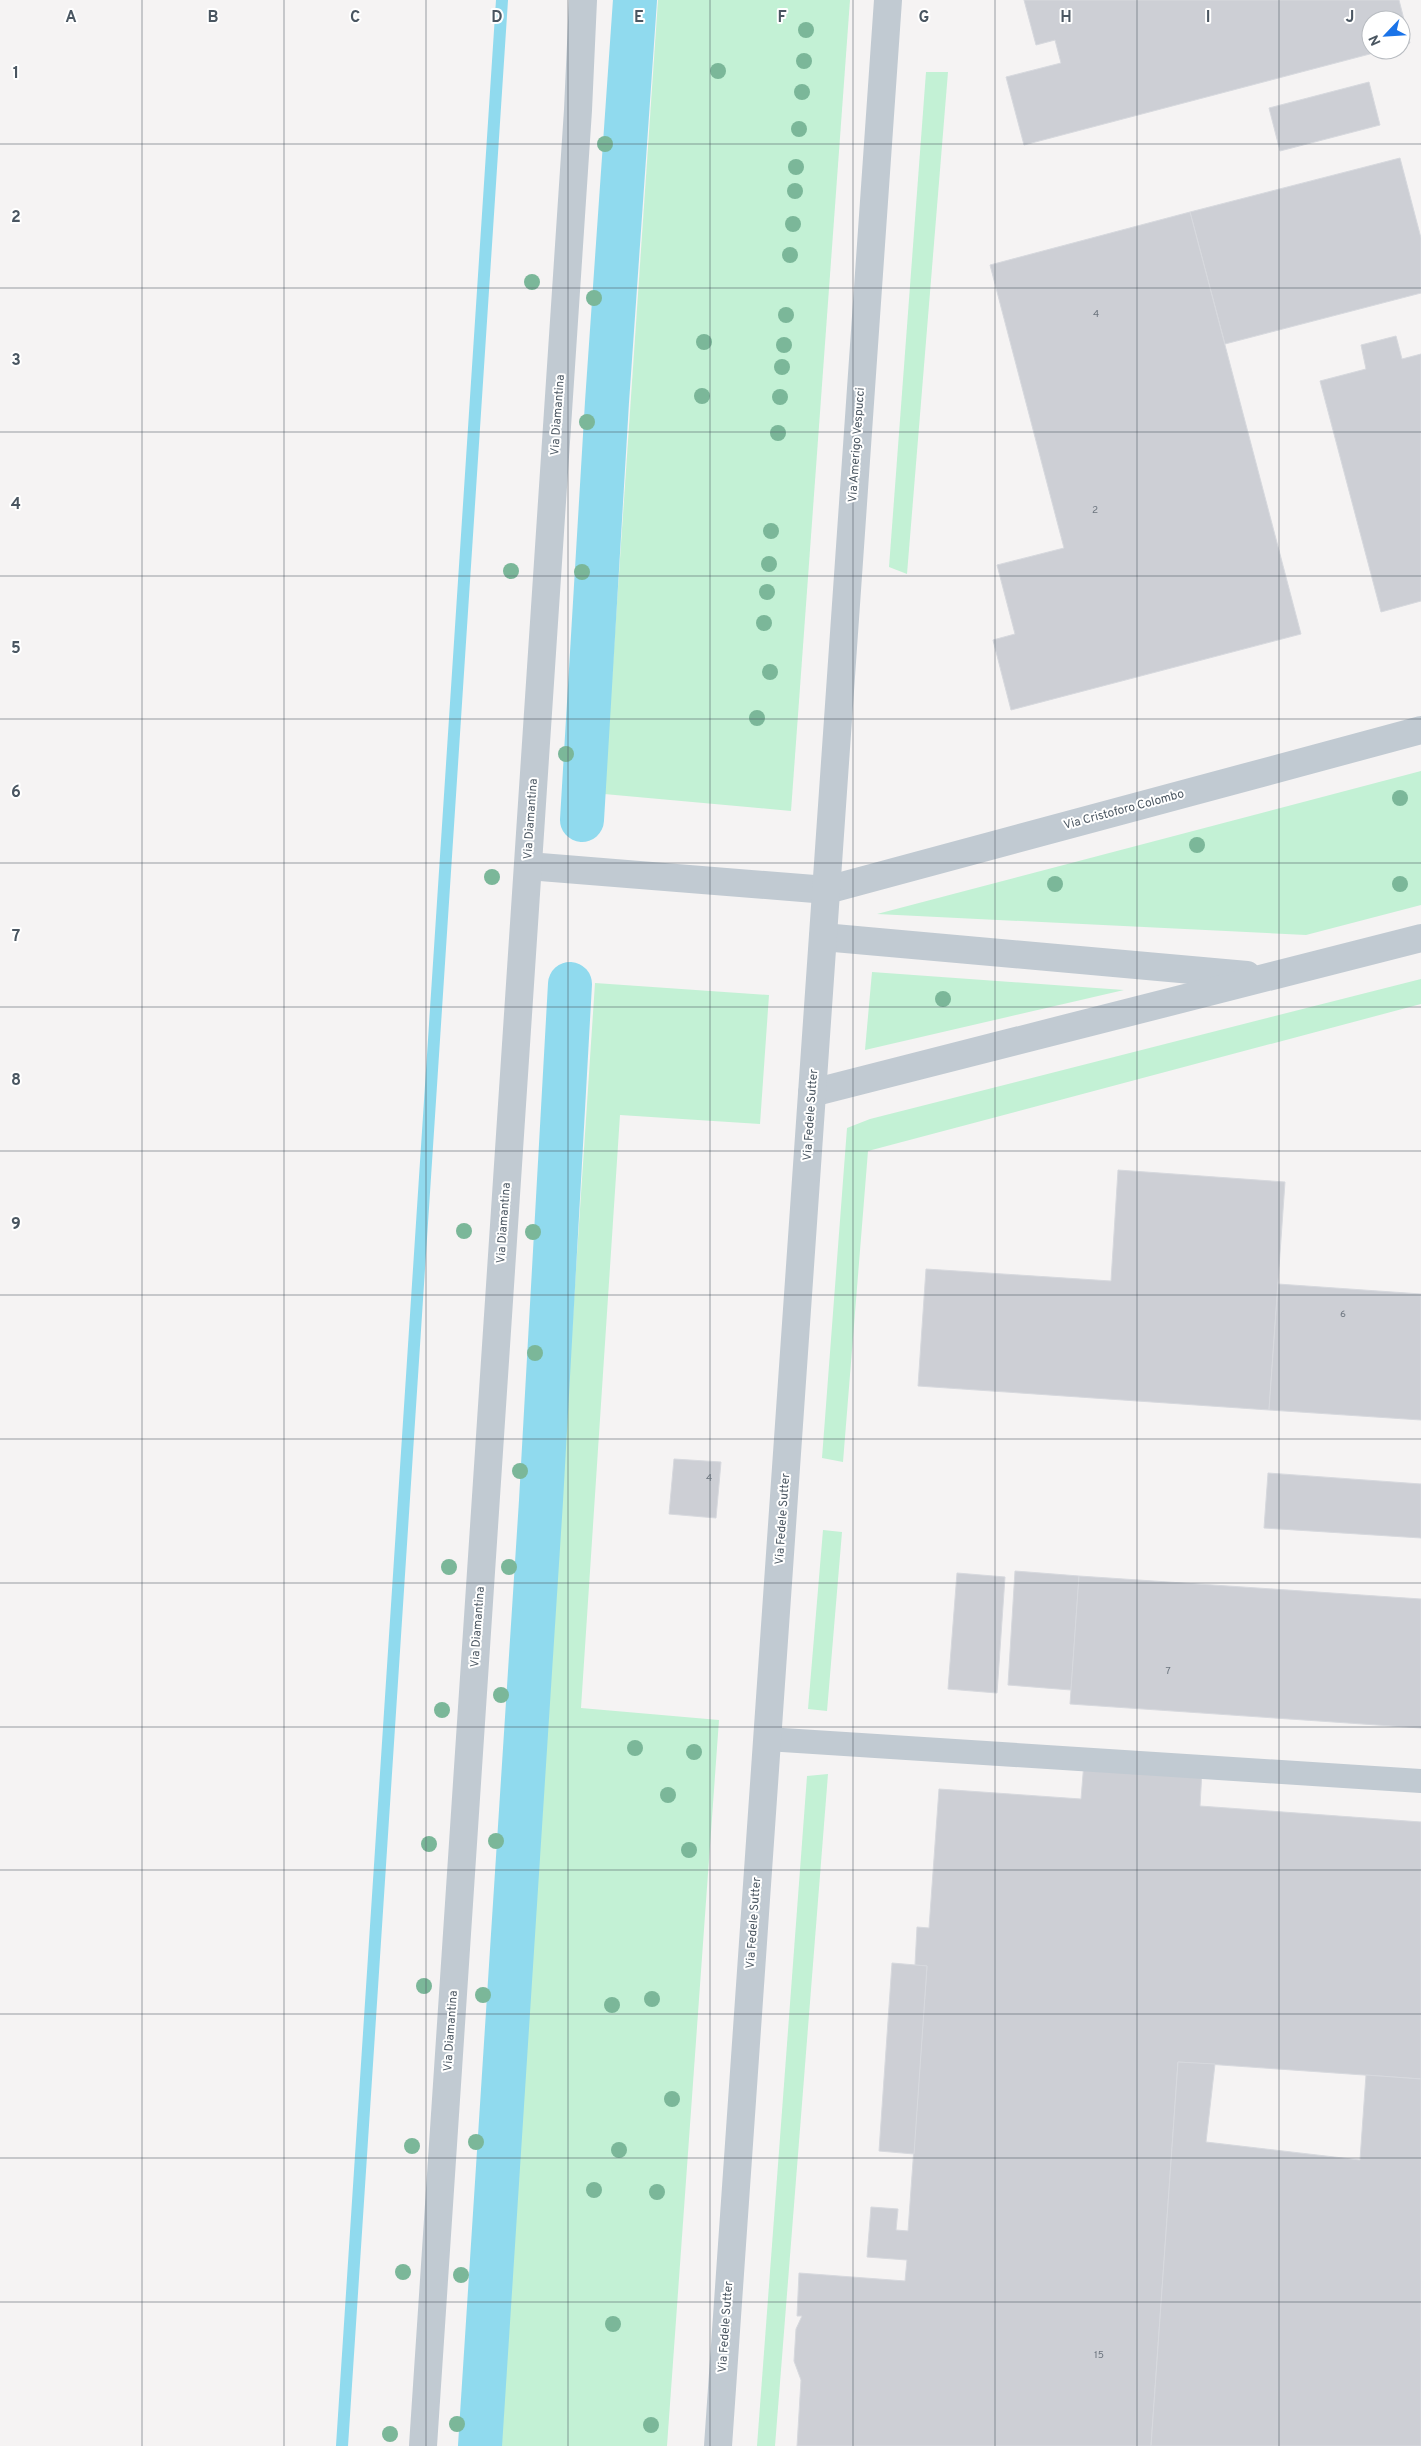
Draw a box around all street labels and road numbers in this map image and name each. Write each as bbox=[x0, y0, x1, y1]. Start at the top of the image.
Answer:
street label: Via Diamantina bbox=[547, 374, 569, 456]
street label: Via Amerigo Vespucci bbox=[845, 387, 869, 503]
street label: Via Diamantina bbox=[520, 778, 542, 860]
street label: Via Cristoforo Colombo bbox=[1062, 786, 1186, 834]
street label: Via Fedele Sutter bbox=[800, 1068, 822, 1161]
street label: Via Diamantina bbox=[493, 1182, 515, 1264]
street label: Via Fedele Sutter bbox=[772, 1472, 794, 1565]
street label: Via Diamantina bbox=[467, 1586, 489, 1668]
street label: Via Fedele Sutter bbox=[743, 1876, 765, 1969]
street label: Via Diamantina bbox=[440, 1990, 462, 2072]
street label: Via Fedele Sutter bbox=[715, 2280, 737, 2373]

